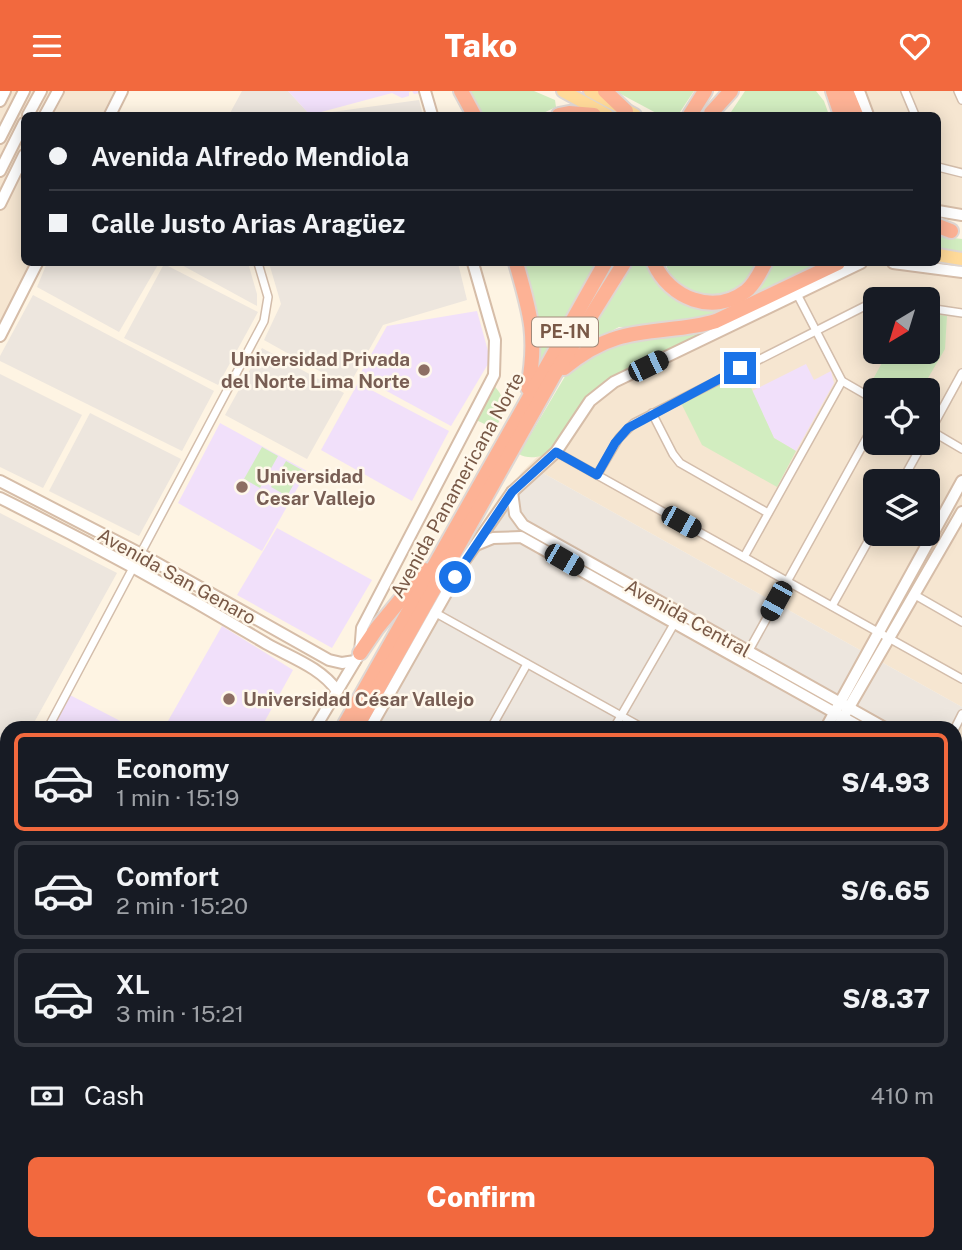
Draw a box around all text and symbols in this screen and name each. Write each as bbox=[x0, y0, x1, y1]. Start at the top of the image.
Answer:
icon: menu bbox=[28, 27, 66, 65]
text: Tako bbox=[445, 27, 517, 64]
icon: heart bbox=[896, 27, 934, 65]
text: Avenida Alfredo Mendiola bbox=[91, 141, 409, 172]
text: Calle Justo Arias Aragüez bbox=[91, 208, 405, 239]
north arrow bbox=[863, 287, 940, 364]
map controls bbox=[863, 287, 940, 546]
road number: PE-1N bbox=[532, 318, 598, 347]
car bbox=[625, 347, 672, 385]
place label: Universidad Privada del Norte Lima Norte bbox=[221, 348, 410, 392]
route end bbox=[724, 352, 756, 384]
marker: Universidad Privada del Norte Lima Norte bbox=[416, 362, 432, 378]
street label: Avenida Panamericana Norte bbox=[386, 368, 528, 602]
button: locate bbox=[863, 378, 940, 455]
place label: Universidad Cesar Vallejo bbox=[256, 465, 375, 509]
button: layers bbox=[863, 469, 940, 546]
marker: Universidad Cesar Vallejo bbox=[234, 479, 250, 495]
car bbox=[658, 503, 705, 541]
street label: Avenida San Genaro bbox=[94, 523, 260, 629]
car bbox=[541, 540, 588, 580]
route start bbox=[439, 561, 471, 593]
street label: Avenida Central bbox=[622, 575, 754, 661]
car bbox=[757, 578, 796, 624]
place label: Universidad César Vallejo bbox=[243, 688, 474, 710]
marker: Universidad César Vallejo bbox=[221, 691, 237, 707]
icon: car bbox=[32, 751, 95, 814]
text: Economy bbox=[116, 753, 229, 784]
text: S/4.93 bbox=[841, 767, 930, 798]
text: 1 min · 15:19 bbox=[116, 784, 239, 811]
icon: car bbox=[32, 859, 95, 922]
text: Comfort bbox=[116, 861, 219, 892]
text: S/6.65 bbox=[841, 875, 930, 906]
text: 2 min · 15:20 bbox=[116, 892, 248, 919]
icon: car bbox=[32, 967, 95, 1030]
text: XL bbox=[116, 969, 150, 1000]
text: S/8.37 bbox=[842, 983, 930, 1014]
text: 3 min · 15:21 bbox=[116, 1000, 244, 1027]
icon: cash bbox=[28, 1077, 66, 1115]
text: Cash bbox=[84, 1080, 144, 1111]
text: 410 m bbox=[871, 1082, 934, 1109]
button: Confirm bbox=[28, 1157, 934, 1237]

